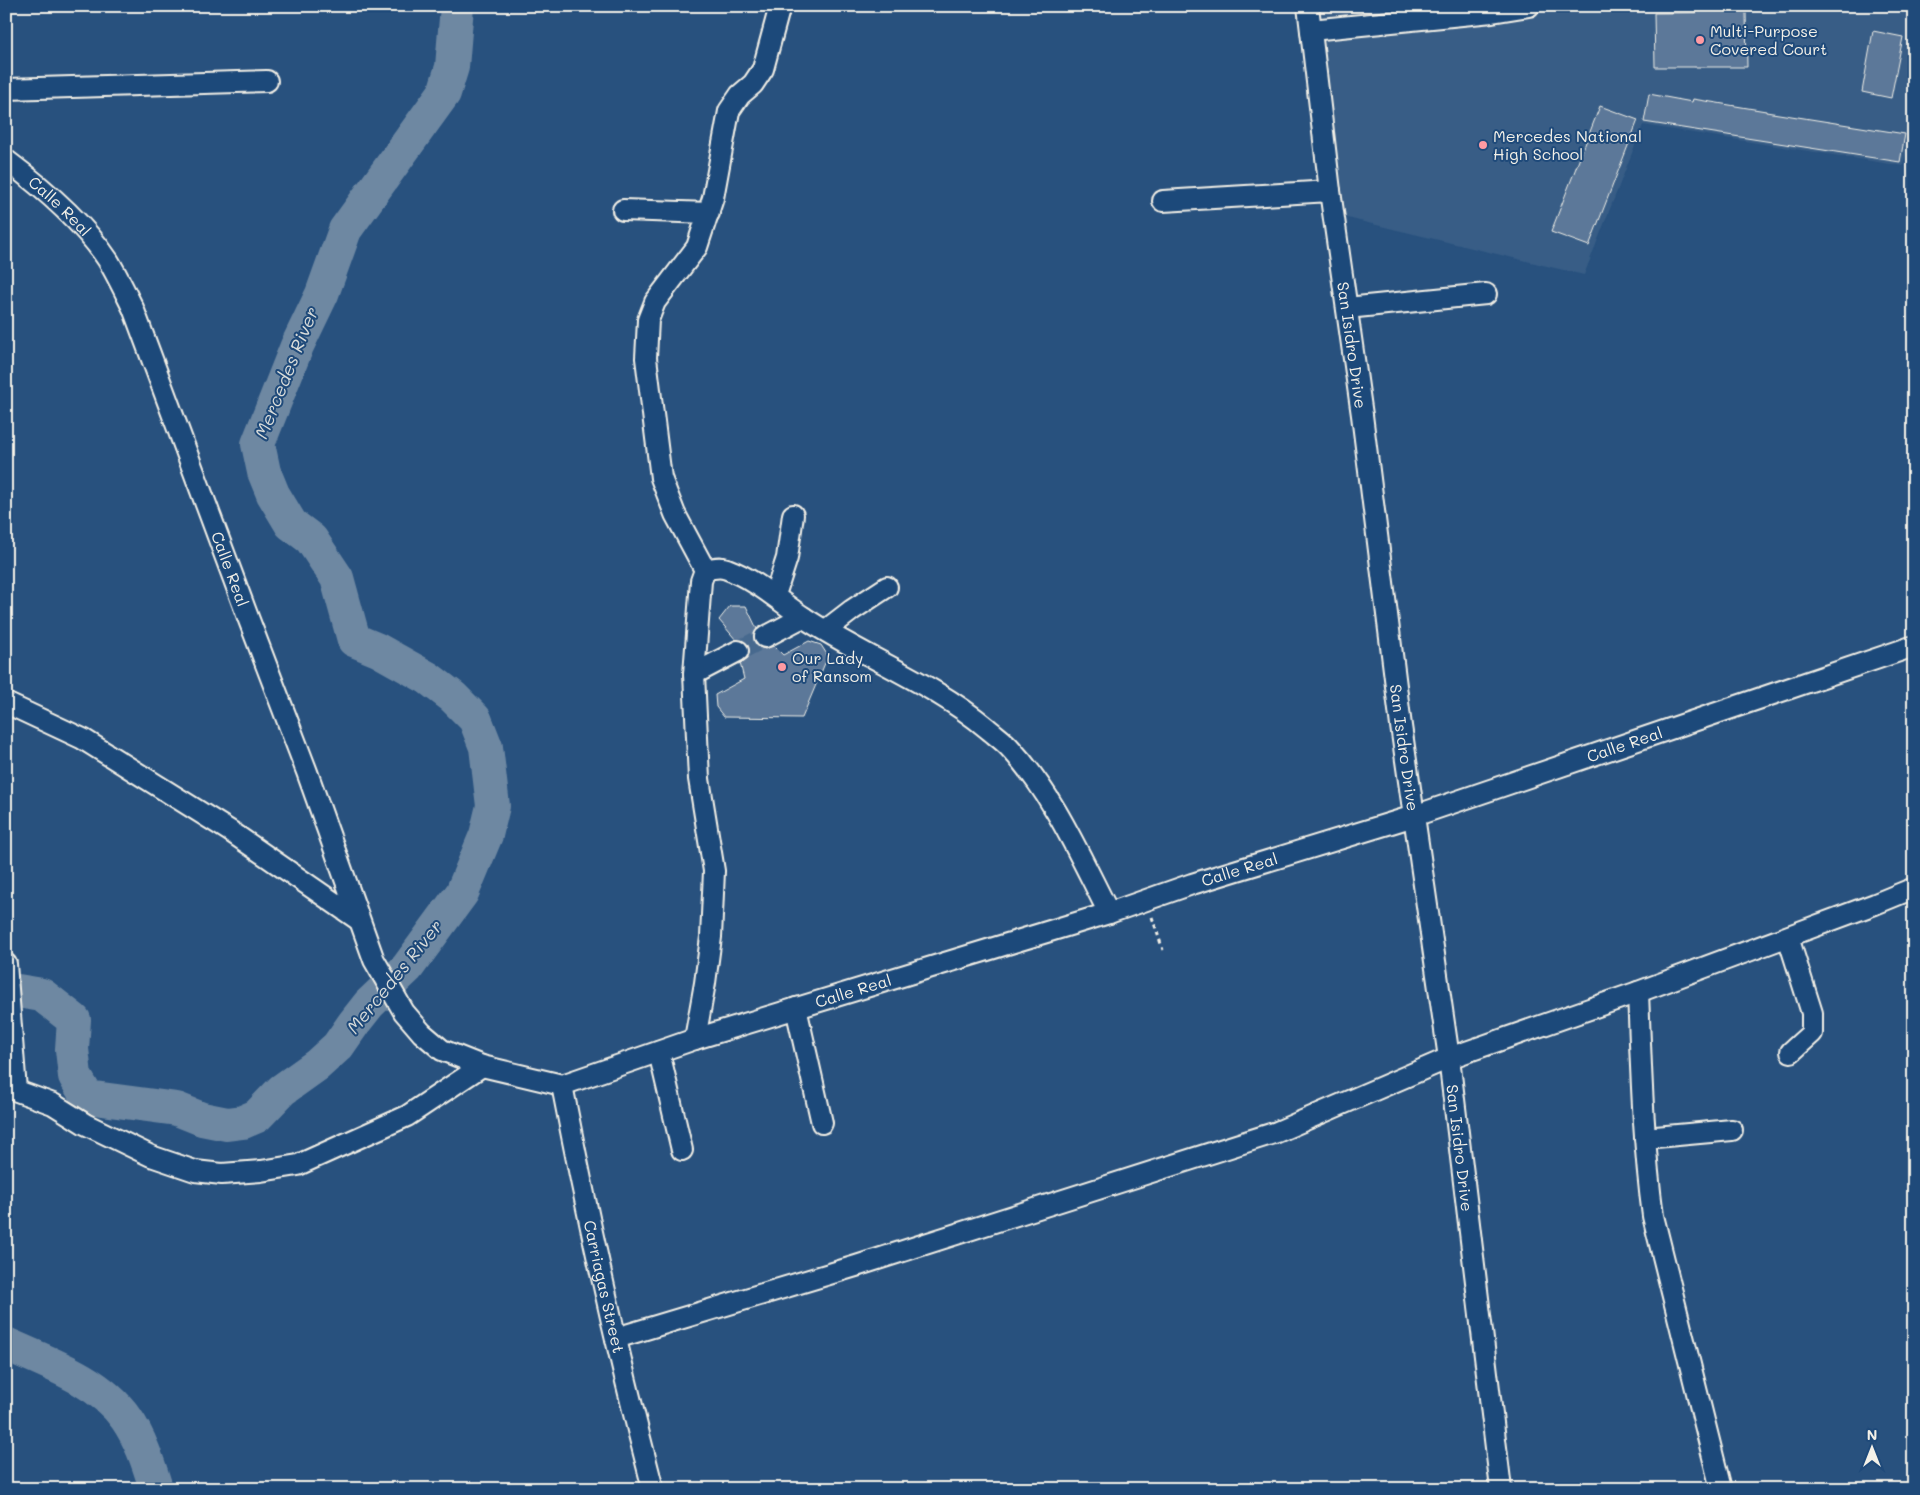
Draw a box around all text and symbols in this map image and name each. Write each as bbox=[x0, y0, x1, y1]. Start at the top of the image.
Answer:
place label: Multi-Purpose Covered Court bbox=[1710, 20, 1827, 59]
marker: Multi-Purpose Covered Court bbox=[1694, 34, 1706, 46]
place label: Mercedes National High School bbox=[1493, 125, 1642, 164]
marker: Mercedes National High School bbox=[1477, 139, 1489, 151]
street label: Calle Real bbox=[25, 171, 96, 240]
street label: San Isidro Drive bbox=[1333, 280, 1372, 410]
water label: Mercedes River bbox=[249, 303, 323, 442]
street label: Calle Real bbox=[207, 528, 254, 609]
place label: Our Lady of Ransom bbox=[792, 647, 872, 686]
marker: Our Lady of Ransom bbox=[776, 661, 788, 673]
street label: San Isidro Drive bbox=[1386, 683, 1424, 812]
street label: Calle Real bbox=[1584, 721, 1665, 767]
street label: Calle Real bbox=[1199, 847, 1280, 891]
water label: Mercedes River bbox=[341, 914, 448, 1038]
street label: Calle Real bbox=[812, 969, 894, 1012]
street label: San Isidro Drive bbox=[1442, 1083, 1478, 1213]
street label: Carriagas Street bbox=[580, 1218, 630, 1355]
north arrow bbox=[1848, 1422, 1898, 1472]
text: N bbox=[1867, 1425, 1877, 1444]

